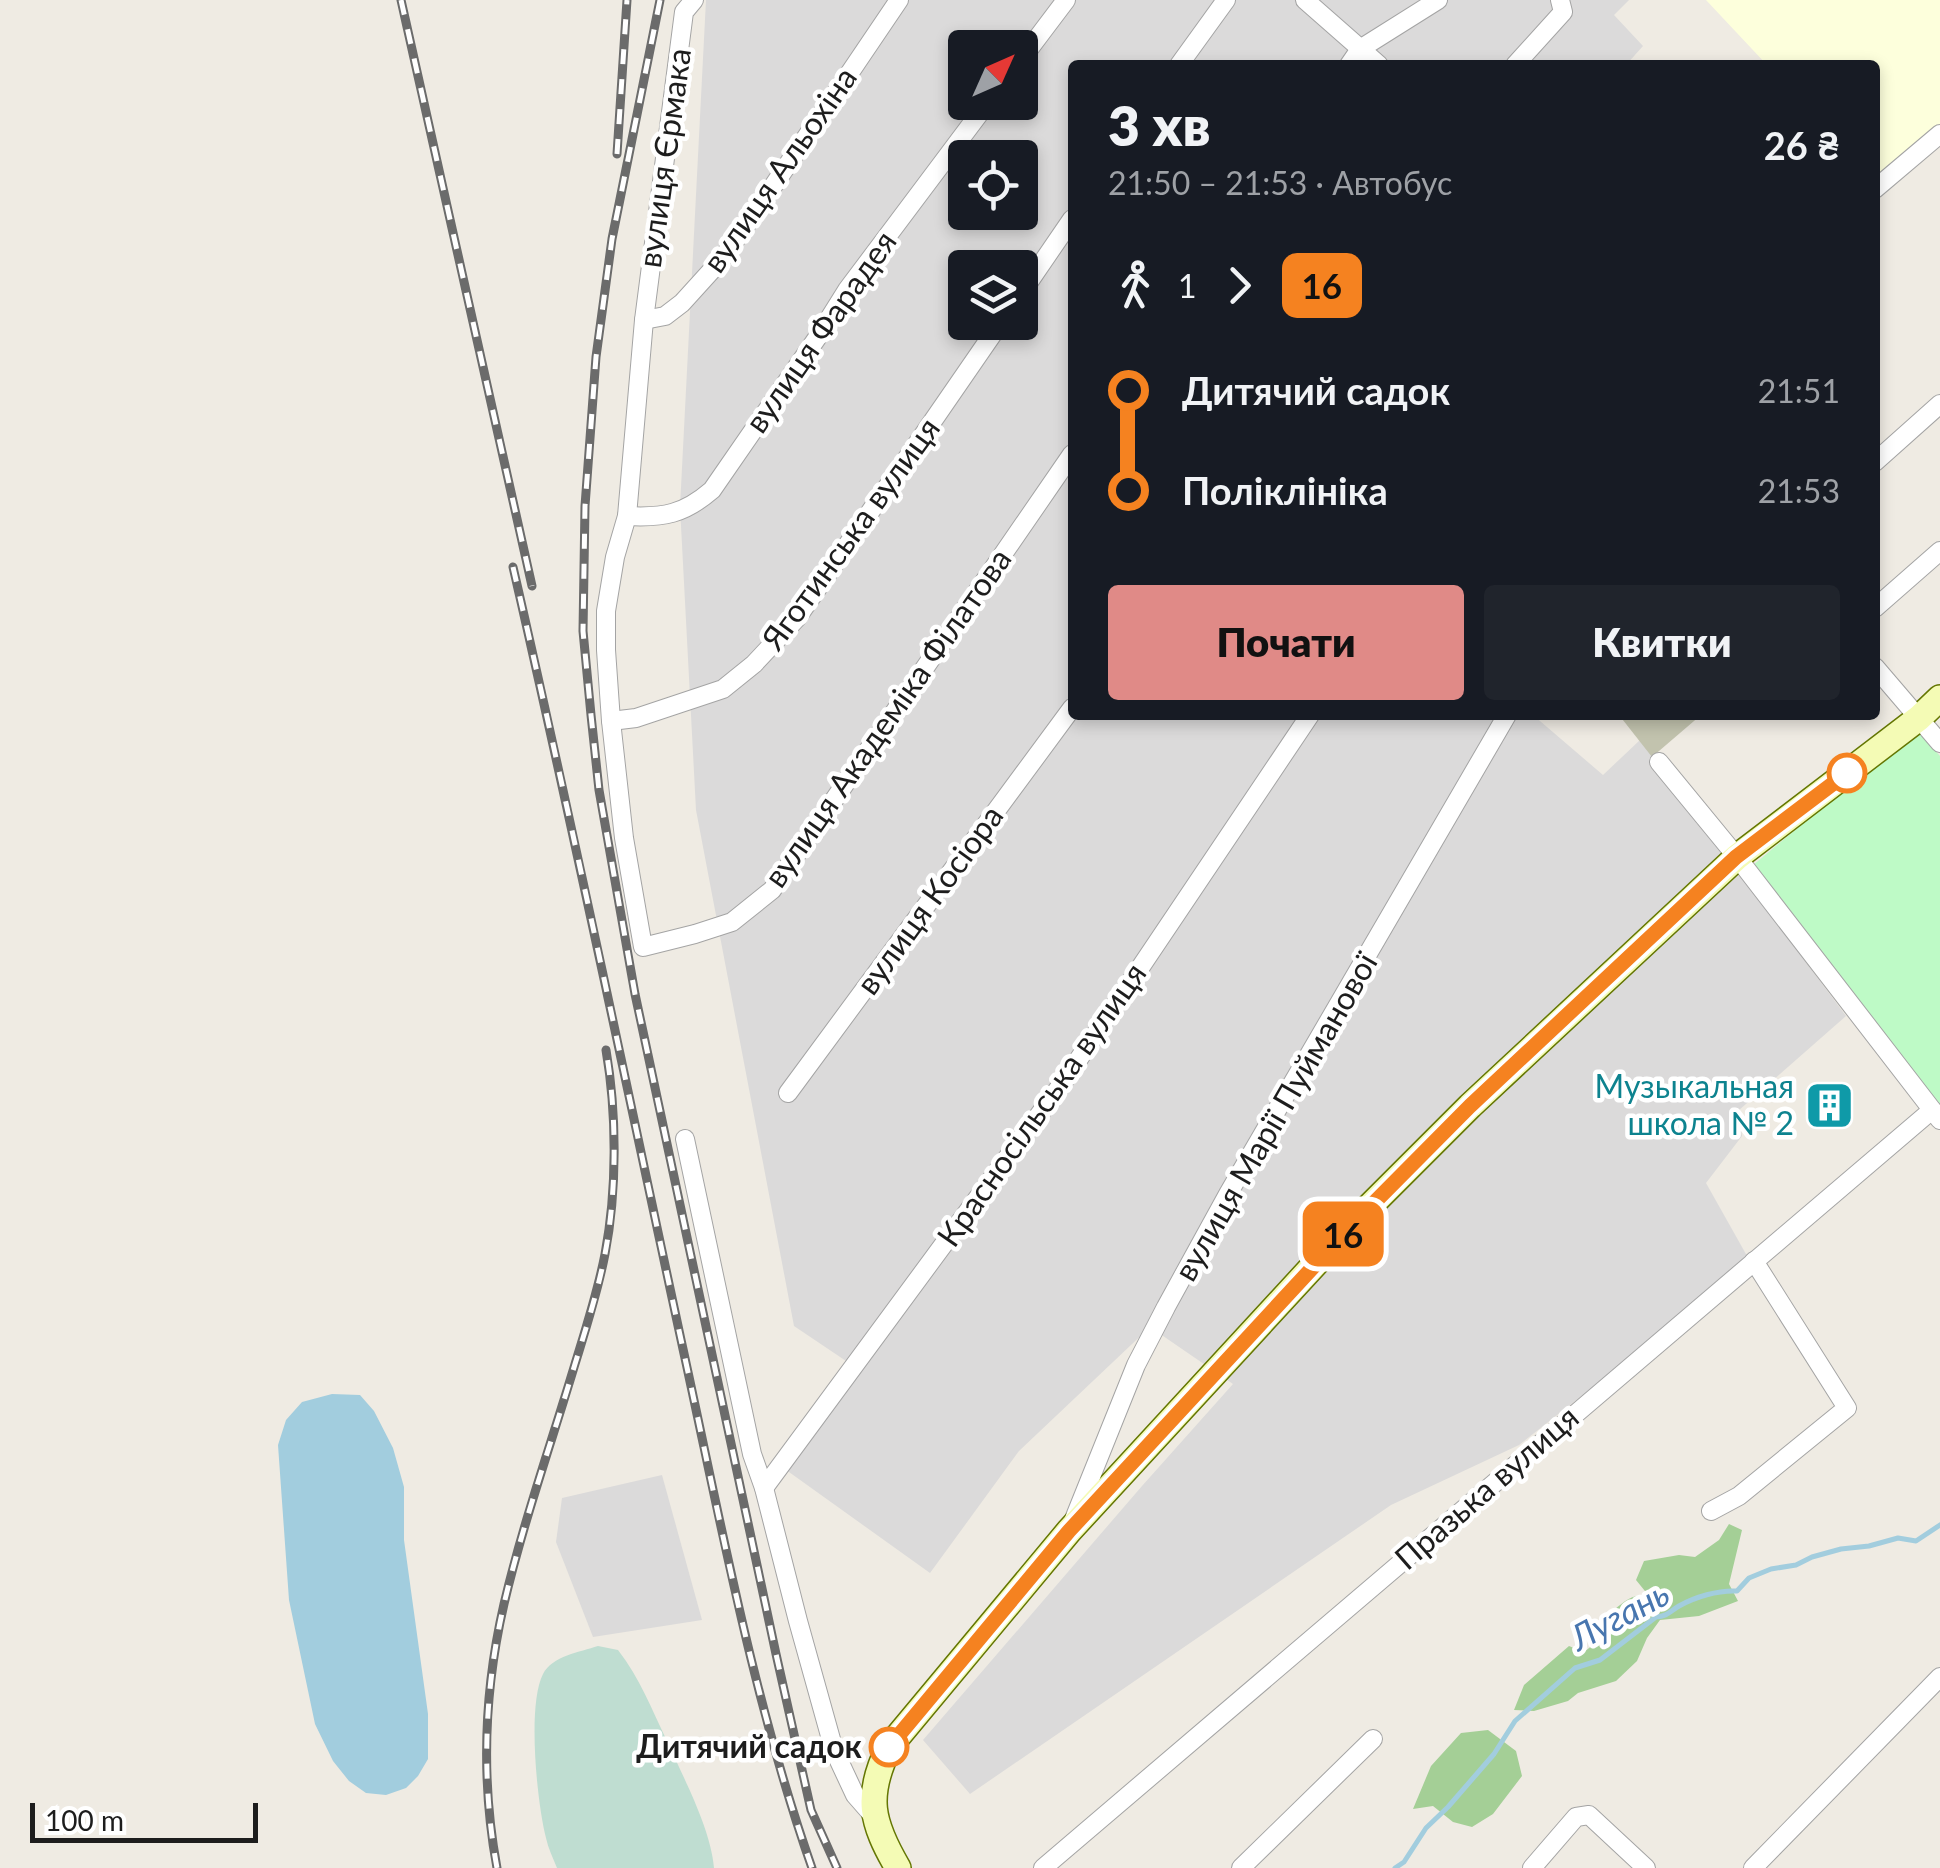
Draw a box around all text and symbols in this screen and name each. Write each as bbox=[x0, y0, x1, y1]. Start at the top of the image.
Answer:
north arrow bbox=[948, 30, 1038, 120]
map controls bbox=[948, 30, 1038, 340]
street label: вулиця Єрмака bbox=[629, 46, 698, 270]
street label: вулиця Альохіна bbox=[693, 59, 864, 279]
text: 3 хв bbox=[1108, 92, 1210, 158]
text: 26 ₴ bbox=[1764, 122, 1840, 168]
button: locate bbox=[948, 140, 1038, 230]
text: 21:50 – 21:53 · Автобус bbox=[1108, 163, 1452, 202]
street label: вулиця Фарадея bbox=[736, 223, 904, 440]
button: layers bbox=[948, 250, 1038, 340]
icon: walk bbox=[1108, 258, 1163, 313]
icon: forward bbox=[1212, 258, 1267, 313]
text: 16 bbox=[1302, 264, 1342, 306]
text: 1 bbox=[1178, 266, 1197, 305]
text: Дитячий садок bbox=[1182, 367, 1450, 413]
text: 21:51 bbox=[1758, 371, 1840, 410]
street label: Яготинська вулиця bbox=[752, 409, 947, 658]
text: Поліклініка bbox=[1182, 467, 1388, 513]
text: 21:53 bbox=[1758, 471, 1840, 510]
street label: вулиця Академіка Філатова bbox=[755, 540, 1019, 894]
button: Почати bbox=[1108, 585, 1464, 700]
button: Квитки bbox=[1484, 585, 1840, 700]
unlabelled marker bbox=[1828, 754, 1866, 792]
street label: вулиця Косіора bbox=[847, 797, 1010, 1001]
street label: вулиця Марії Пуйманової bbox=[1165, 944, 1385, 1287]
street label: Красносільська вулиця bbox=[928, 955, 1154, 1254]
place label: Музыкальная школа № 2 bbox=[1595, 1066, 1794, 1142]
building icon: Музыкальная школа № 2 bbox=[1803, 1079, 1855, 1131]
line badge: 16 bbox=[1298, 1202, 1388, 1266]
text: 16 bbox=[1323, 1213, 1363, 1255]
street label: Празька вулиця bbox=[1386, 1397, 1586, 1577]
water label: Лугань bbox=[1561, 1571, 1676, 1659]
place label: Дитячий садок bbox=[636, 1726, 863, 1765]
marker: Дитячий садок bbox=[870, 1728, 908, 1766]
scale bar bbox=[30, 1798, 258, 1842]
text: 100 m bbox=[45, 1803, 124, 1837]

